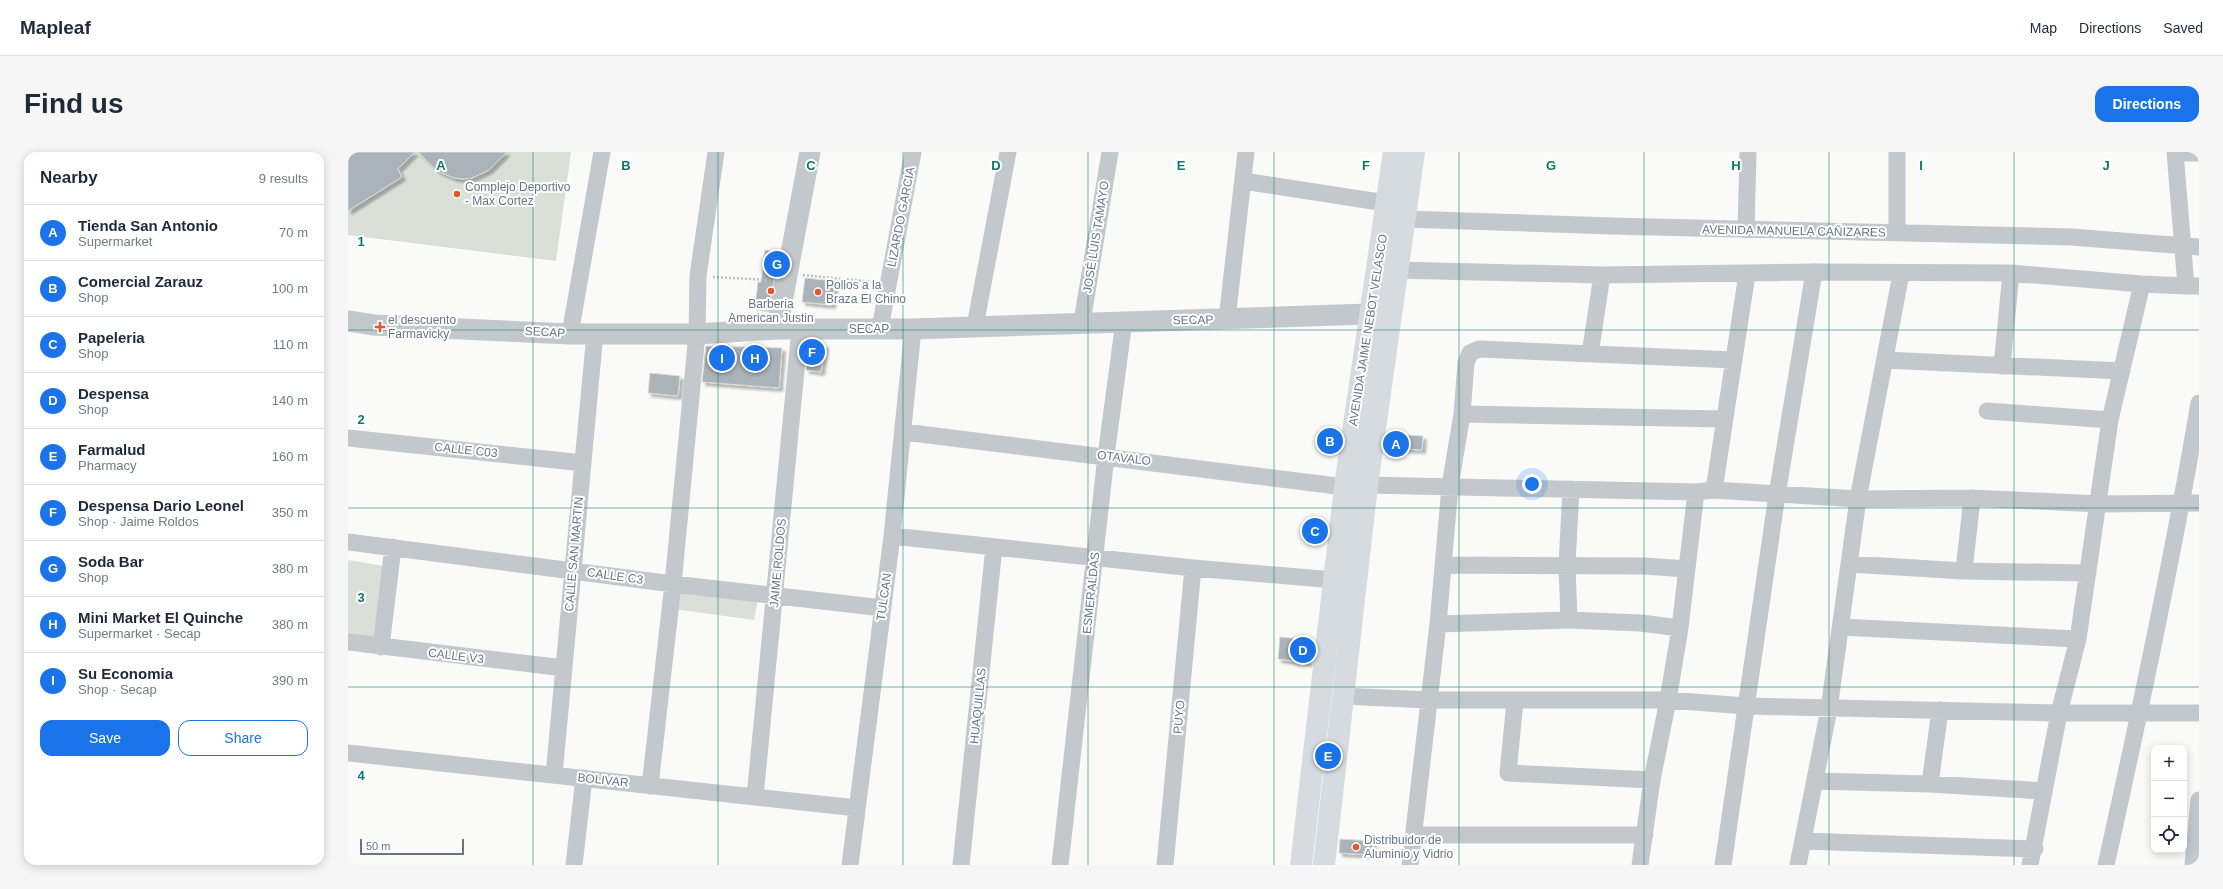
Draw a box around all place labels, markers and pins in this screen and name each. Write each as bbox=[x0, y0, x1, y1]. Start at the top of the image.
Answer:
place label: Complejo Deportivo - Max Cortez bbox=[465, 180, 571, 208]
marker: Complejo Deportivo - Max Cortez bbox=[452, 189, 462, 199]
pin: G bbox=[764, 249, 790, 279]
place label: Pollos a la Braza El Chino bbox=[826, 278, 906, 306]
marker: Barberia American Justin bbox=[766, 286, 776, 296]
marker: Pollos a la Braza El Chino bbox=[813, 287, 823, 297]
place label: Barberia American Justin bbox=[728, 297, 814, 325]
place label: el descuento Farmavicky bbox=[388, 313, 456, 341]
marker: el descuento Farmavicky bbox=[375, 322, 385, 332]
pin: F bbox=[799, 337, 825, 367]
pin: I bbox=[709, 343, 735, 373]
pin: H bbox=[742, 343, 768, 373]
pin: B bbox=[1317, 426, 1343, 456]
pin: A bbox=[1383, 429, 1409, 459]
pin: C bbox=[1302, 516, 1328, 546]
pin: D bbox=[1290, 635, 1316, 665]
pin: E bbox=[1315, 741, 1341, 771]
place label: Distribuidor de Aluminio y Vidrio bbox=[1364, 833, 1453, 861]
marker: Distribuidor de Aluminio y Vidrio bbox=[1351, 842, 1361, 852]

